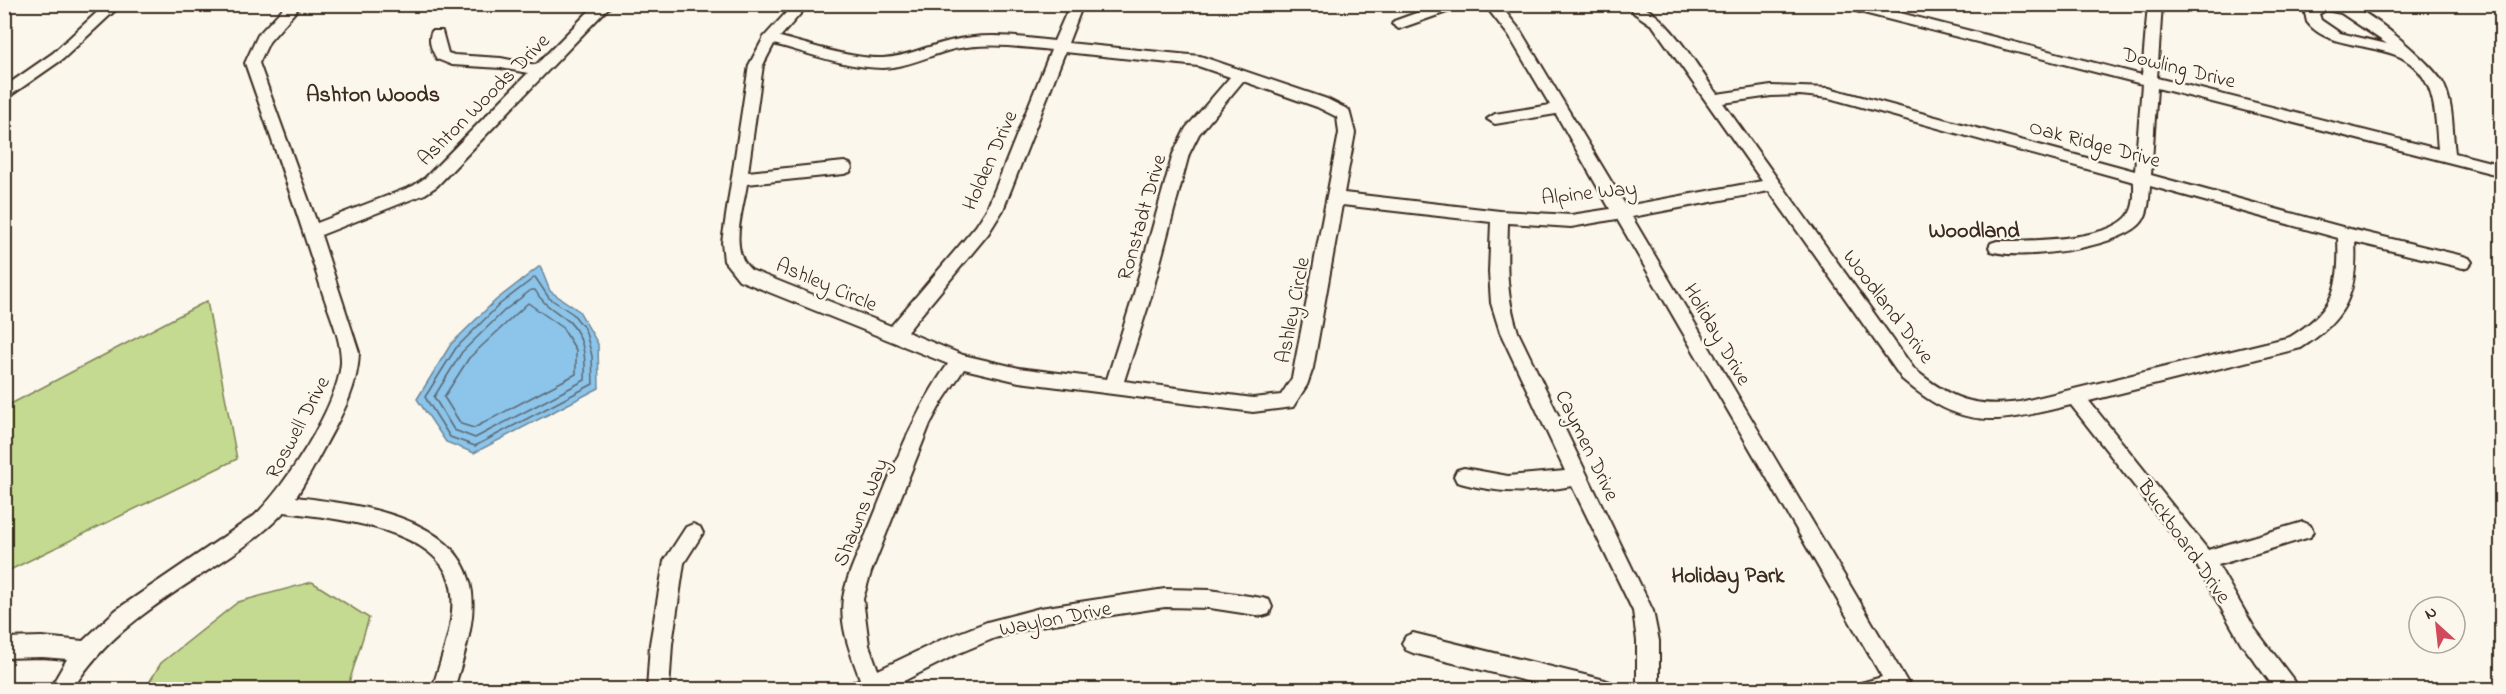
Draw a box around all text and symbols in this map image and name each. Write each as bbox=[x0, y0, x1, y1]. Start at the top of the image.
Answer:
street label: Ashton Woods Drive bbox=[411, 27, 558, 174]
street label: Dowling Drive bbox=[2117, 40, 2239, 100]
district label: Ashton Woods bbox=[306, 80, 440, 112]
street label: Holden Drive bbox=[955, 105, 1026, 216]
street label: Oak Ridge Drive bbox=[2025, 113, 2164, 179]
street label: Ronstadt Drive bbox=[1111, 150, 1175, 284]
street label: Alpine Way bbox=[1540, 174, 1639, 216]
district label: Woodland bbox=[1928, 216, 2020, 248]
street label: Woodland Drive bbox=[1834, 244, 1941, 371]
street label: Ashley Circle bbox=[770, 251, 882, 323]
street label: Ashley Circle bbox=[1269, 254, 1321, 366]
street label: Holiday Drive bbox=[1673, 278, 1758, 393]
street label: Roswell Drive bbox=[259, 371, 339, 485]
street label: Caymen Drive bbox=[1545, 386, 1626, 508]
street label: Shawns Way bbox=[827, 454, 899, 572]
street label: Buckboard Drive bbox=[2129, 473, 2238, 611]
district label: Holiday Park bbox=[1672, 561, 1786, 594]
street label: Waylon Drive bbox=[997, 594, 1115, 647]
north arrow bbox=[2407, 595, 2467, 655]
text: N bbox=[2421, 600, 2442, 627]

